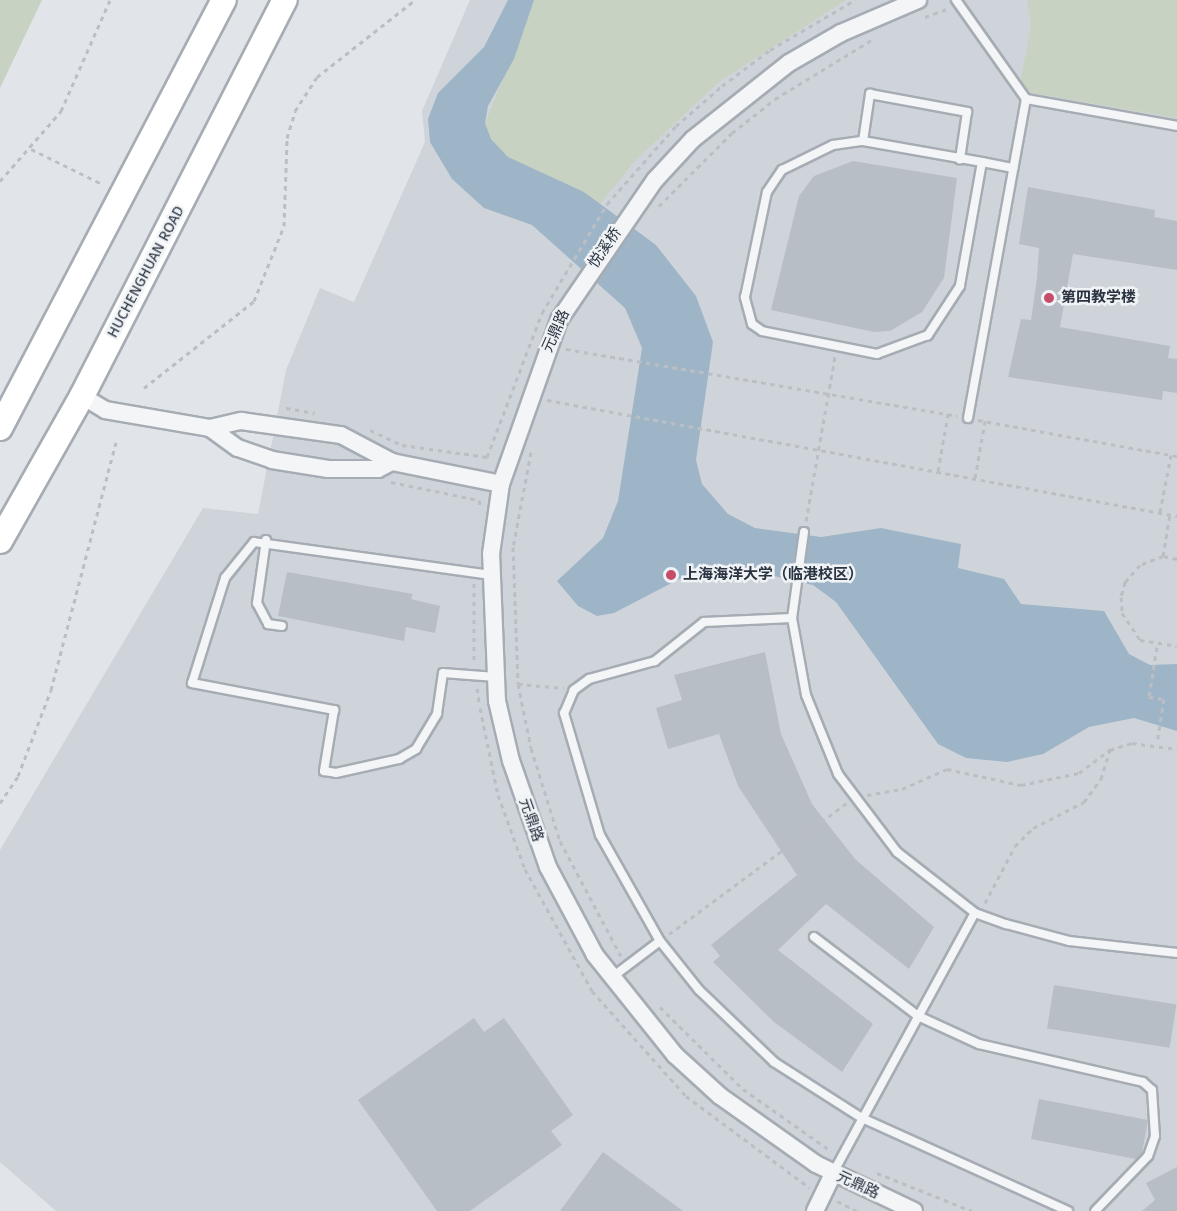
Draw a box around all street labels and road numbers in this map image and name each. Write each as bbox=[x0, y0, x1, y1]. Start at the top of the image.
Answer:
street label: HUCHENGHUAN ROAD bbox=[104, 203, 188, 341]
street label: 悦溪桥 bbox=[585, 224, 625, 272]
street label: 元鼎路 bbox=[539, 307, 573, 355]
street label: 元鼎路 bbox=[515, 796, 547, 844]
street label: 元鼎路 bbox=[834, 1167, 882, 1203]

